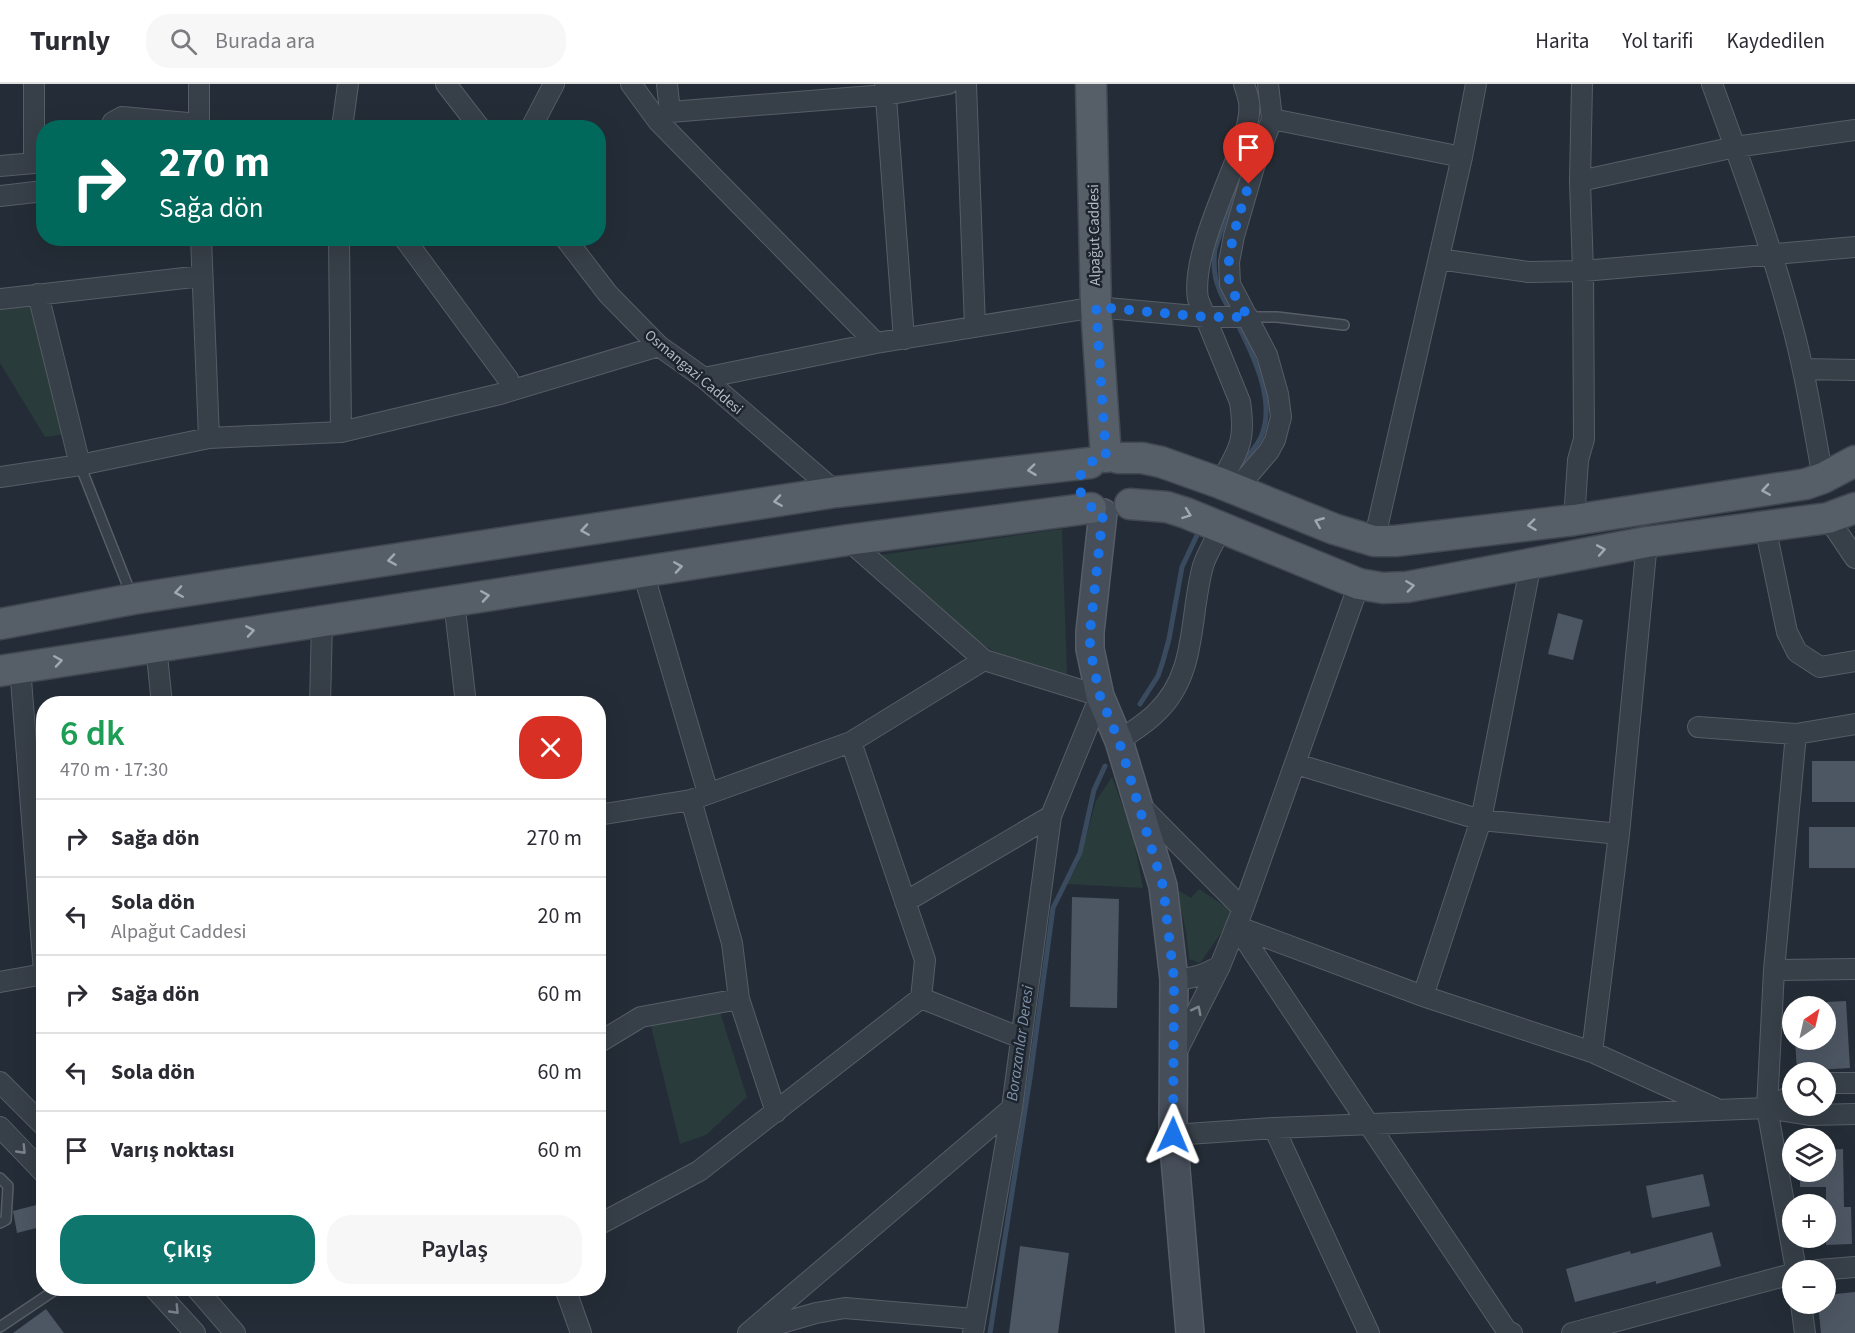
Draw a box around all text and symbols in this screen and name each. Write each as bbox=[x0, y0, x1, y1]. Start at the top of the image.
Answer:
search box bbox=[146, 14, 566, 68]
text: Turnly bbox=[30, 21, 110, 61]
icon: search bbox=[167, 25, 200, 58]
text: Burada ara bbox=[215, 25, 315, 57]
text: Harita bbox=[1535, 26, 1589, 56]
text: Yol tarifi bbox=[1622, 26, 1693, 56]
text: Kaydedilen bbox=[1726, 26, 1825, 56]
pin bbox=[1223, 122, 1274, 184]
icon: arrive bbox=[1232, 131, 1265, 164]
text: 270 m bbox=[159, 133, 270, 193]
icon: right bbox=[60, 144, 138, 222]
street label: Alpağut Caddesi bbox=[1083, 184, 1106, 286]
text: Sağa dön bbox=[159, 189, 264, 228]
street label: Osmangazi Caddesi bbox=[640, 325, 747, 420]
one-way arrow bbox=[1027, 463, 1036, 476]
one-way arrow bbox=[1762, 484, 1771, 496]
one-way arrow bbox=[773, 495, 782, 507]
one-way arrow bbox=[1181, 506, 1192, 519]
one-way arrow bbox=[1314, 517, 1325, 530]
one-way arrow bbox=[1527, 518, 1536, 531]
one-way arrow bbox=[580, 524, 590, 536]
one-way arrow bbox=[1596, 544, 1606, 557]
one-way arrow bbox=[388, 553, 397, 565]
one-way arrow bbox=[672, 561, 682, 574]
one-way arrow bbox=[1405, 581, 1414, 593]
one-way arrow bbox=[174, 586, 183, 598]
one-way arrow bbox=[480, 591, 489, 603]
one-way arrow bbox=[246, 626, 255, 638]
one-way arrow bbox=[53, 656, 62, 668]
text: 6 dk bbox=[60, 708, 125, 759]
button: close bbox=[519, 716, 582, 779]
text: 470 m · 17:30 bbox=[60, 756, 168, 784]
icon: right bbox=[60, 822, 93, 855]
text: Sağa dön bbox=[111, 822, 200, 854]
text: 270 m bbox=[527, 822, 582, 854]
text: Sola dön bbox=[111, 886, 195, 918]
icon: left bbox=[60, 900, 93, 933]
text: 20 m bbox=[537, 900, 582, 932]
text: Alpağut Caddesi bbox=[111, 918, 247, 946]
icon: right bbox=[60, 978, 93, 1011]
text: Sağa dön bbox=[111, 978, 200, 1010]
text: 60 m bbox=[537, 978, 582, 1010]
water label: Borazanlar Deresi bbox=[1001, 984, 1039, 1102]
north arrow bbox=[1782, 996, 1836, 1050]
map controls bbox=[1782, 996, 1836, 1314]
one-way arrow bbox=[1190, 1006, 1202, 1017]
icon: left bbox=[60, 1056, 93, 1089]
text: Sola dön bbox=[111, 1056, 195, 1088]
text: 60 m bbox=[537, 1056, 582, 1088]
button: search bbox=[1782, 1062, 1836, 1116]
position arrow bbox=[1141, 1103, 1205, 1167]
button: layers bbox=[1782, 1128, 1836, 1182]
icon: arrive bbox=[60, 1134, 93, 1167]
text: Varış noktası bbox=[111, 1134, 235, 1166]
text: 60 m bbox=[537, 1134, 582, 1166]
one-way arrow bbox=[15, 1143, 26, 1153]
button: + bbox=[1782, 1194, 1836, 1248]
button: Çıkış bbox=[60, 1215, 315, 1284]
button: Paylaş bbox=[327, 1215, 582, 1284]
button: − bbox=[1782, 1260, 1836, 1314]
one-way arrow bbox=[167, 1303, 178, 1314]

